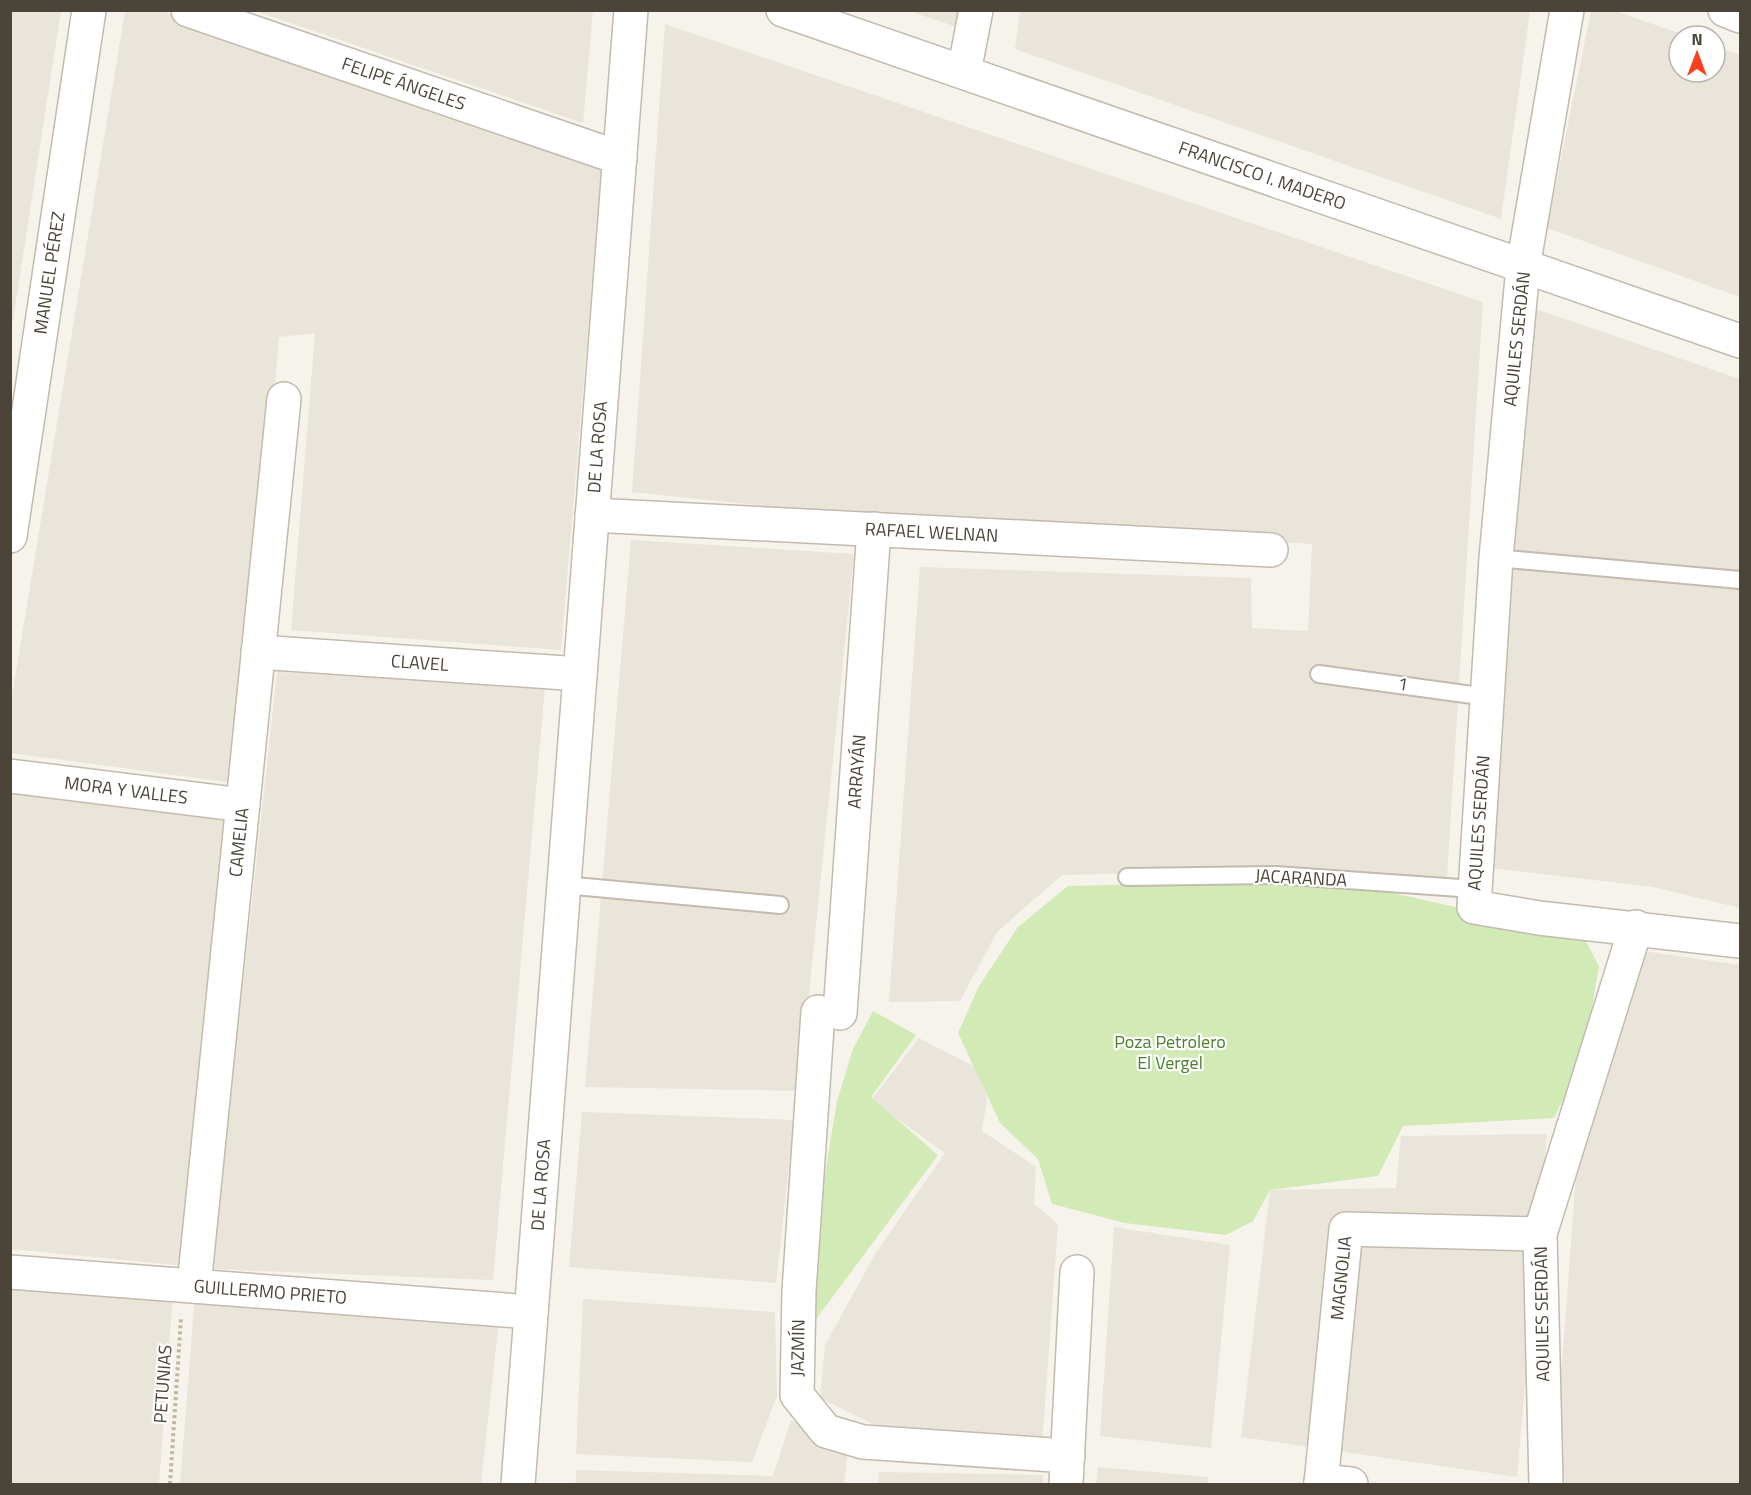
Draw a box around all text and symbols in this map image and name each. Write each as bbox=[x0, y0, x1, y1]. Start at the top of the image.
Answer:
north arrow bbox=[1667, 24, 1727, 84]
text: N bbox=[1691, 27, 1703, 51]
street label: FELIPE ÁNGELES bbox=[338, 50, 469, 117]
street label: FRANCISCO I. MADERO bbox=[1175, 134, 1350, 217]
street label: MANUEL PÉREZ bbox=[26, 210, 72, 336]
street label: AQUILES SERDÁN bbox=[1496, 270, 1537, 408]
street label: DE LA ROSA bbox=[580, 400, 614, 494]
street label: RAFAEL WELNAN bbox=[864, 515, 999, 549]
street label: CLAVEL bbox=[390, 647, 450, 678]
street label: 1 bbox=[1396, 669, 1410, 698]
street label: ARRAYÁN bbox=[840, 734, 873, 810]
street label: AQUILES SERDÁN bbox=[1460, 754, 1497, 892]
street label: MORA Y VALLES bbox=[63, 769, 189, 811]
street label: CAMELIA bbox=[222, 806, 255, 878]
street label: JACARANDA bbox=[1254, 862, 1348, 893]
park label: Poza Petrolero El Vergel bbox=[1114, 1028, 1226, 1076]
street label: DE LA ROSA bbox=[523, 1138, 557, 1232]
street label: MAGNOLIA bbox=[1323, 1234, 1358, 1321]
street label: AQUILES SERDÁN bbox=[1527, 1246, 1556, 1382]
street label: GUILLERMO PRIETO bbox=[193, 1272, 348, 1311]
street label: JAZMÍN bbox=[784, 1319, 811, 1377]
street label: PETUNIAS bbox=[146, 1344, 179, 1424]

